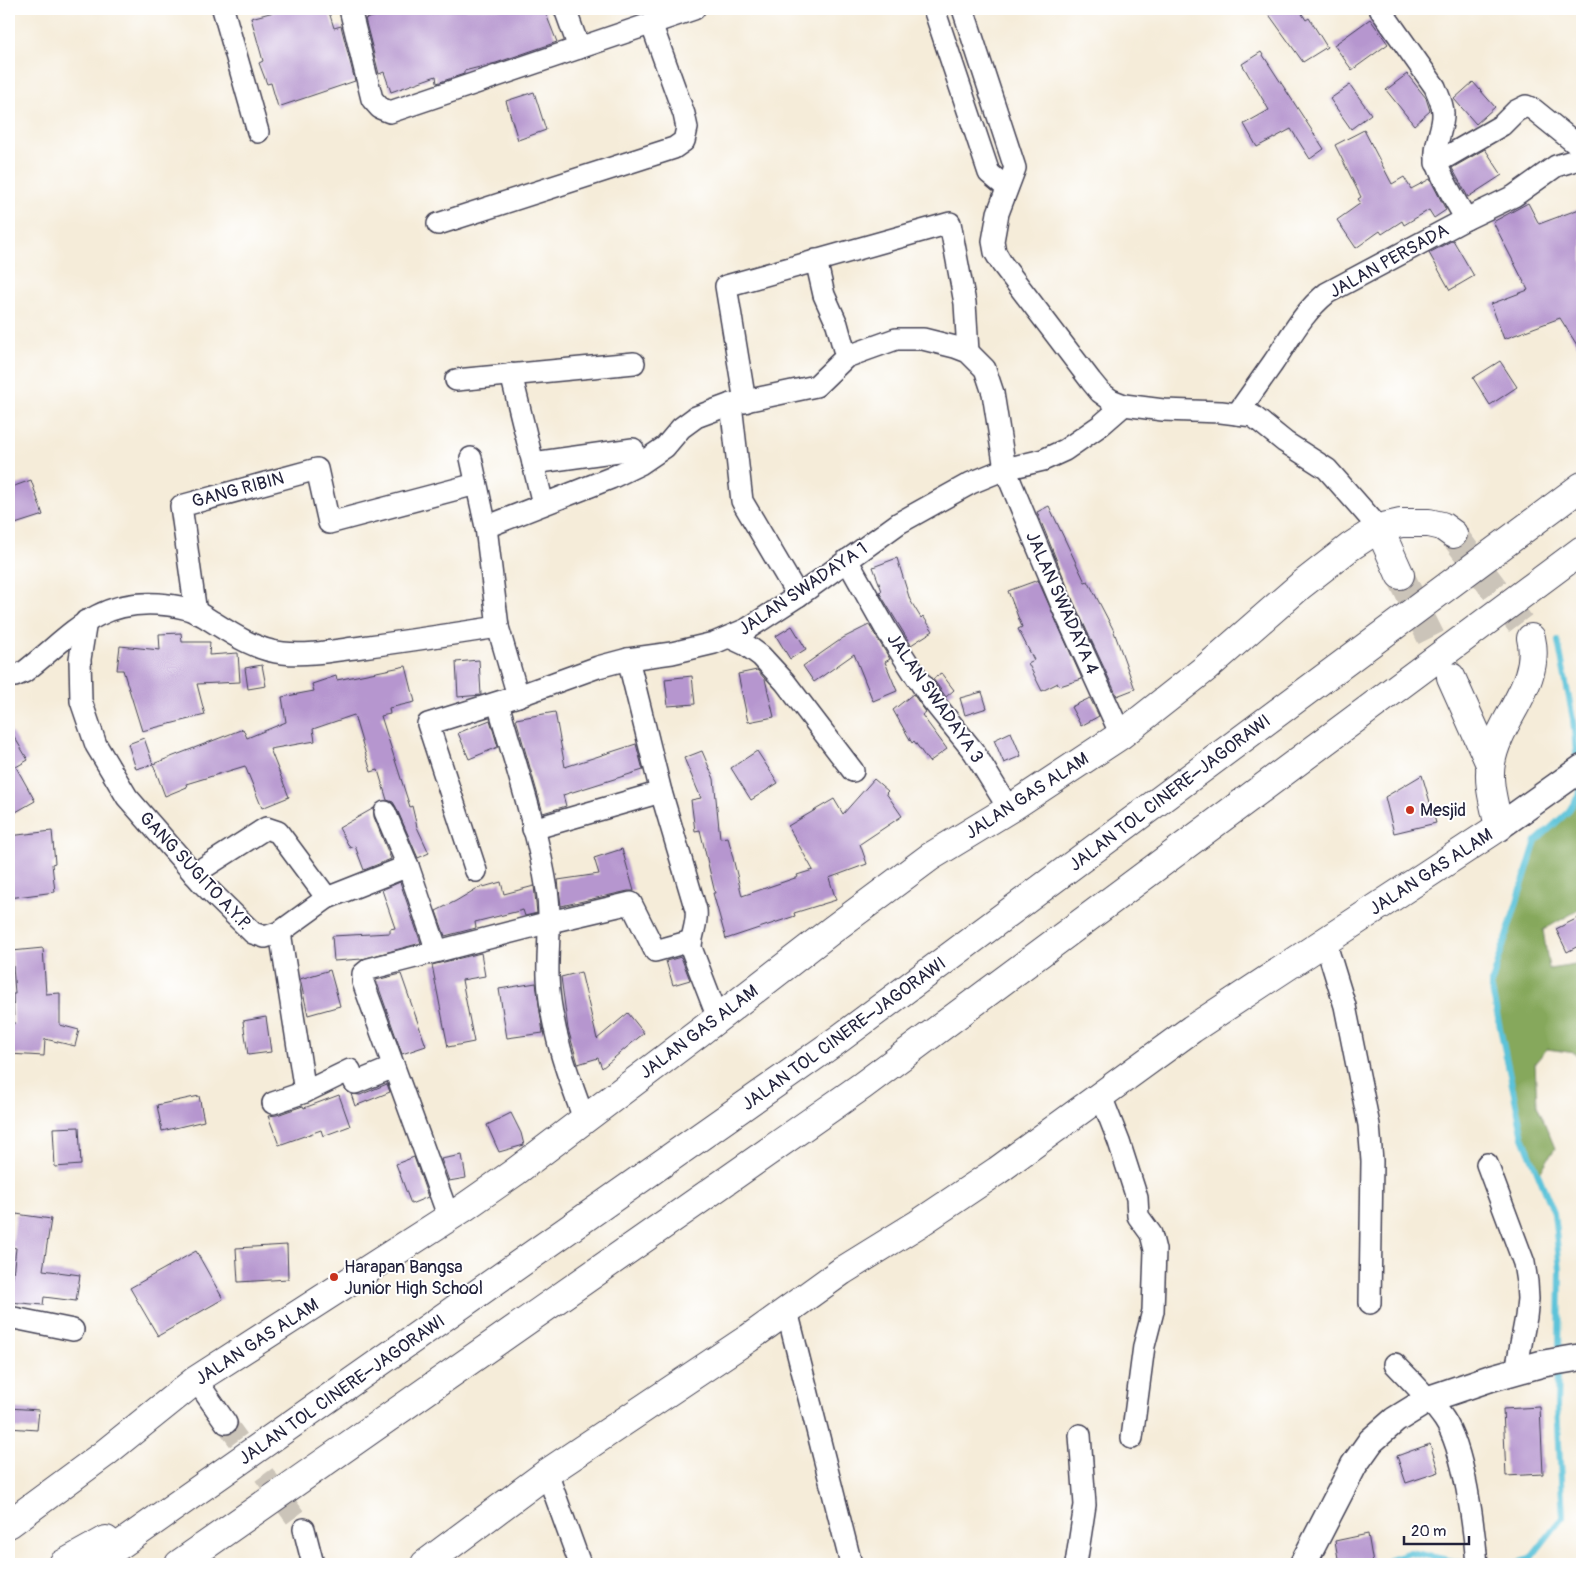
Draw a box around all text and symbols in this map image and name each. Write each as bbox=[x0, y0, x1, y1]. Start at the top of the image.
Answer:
street label: JALAN PERSADA bbox=[1325, 219, 1453, 303]
street label: GANG RIBIN bbox=[189, 467, 287, 513]
street label: JALAN SWADAYA 4 bbox=[1020, 528, 1104, 679]
street label: JALAN SWADAYA 1 bbox=[734, 537, 872, 641]
street label: JALAN SWADAYA 3 bbox=[881, 628, 989, 768]
street label: JALAN TOL CINERE–JAGORAWI bbox=[1064, 710, 1276, 876]
street label: JALAN GAS ALAM bbox=[961, 747, 1093, 845]
place label: Mesjid bbox=[1420, 799, 1466, 822]
marker: Mesjid bbox=[1404, 804, 1416, 816]
street label: GANG SUGITO A.Y.P. bbox=[134, 807, 256, 935]
street label: JALAN GAS ALAM bbox=[1365, 823, 1497, 921]
street label: JALAN TOL CINERE–JAGORAWI bbox=[737, 952, 951, 1116]
street label: JALAN GAS ALAM bbox=[635, 980, 763, 1084]
place label: Harapan Bangsa Junior High School bbox=[344, 1256, 483, 1300]
marker: Harapan Bangsa Junior High School bbox=[328, 1271, 340, 1283]
street label: JALAN GAS ALAM bbox=[191, 1293, 323, 1391]
street label: JALAN TOL CINERE–JAGORAWI bbox=[234, 1310, 450, 1470]
scale bar bbox=[1404, 1513, 1468, 1545]
text: 20 m bbox=[1411, 1522, 1446, 1541]

